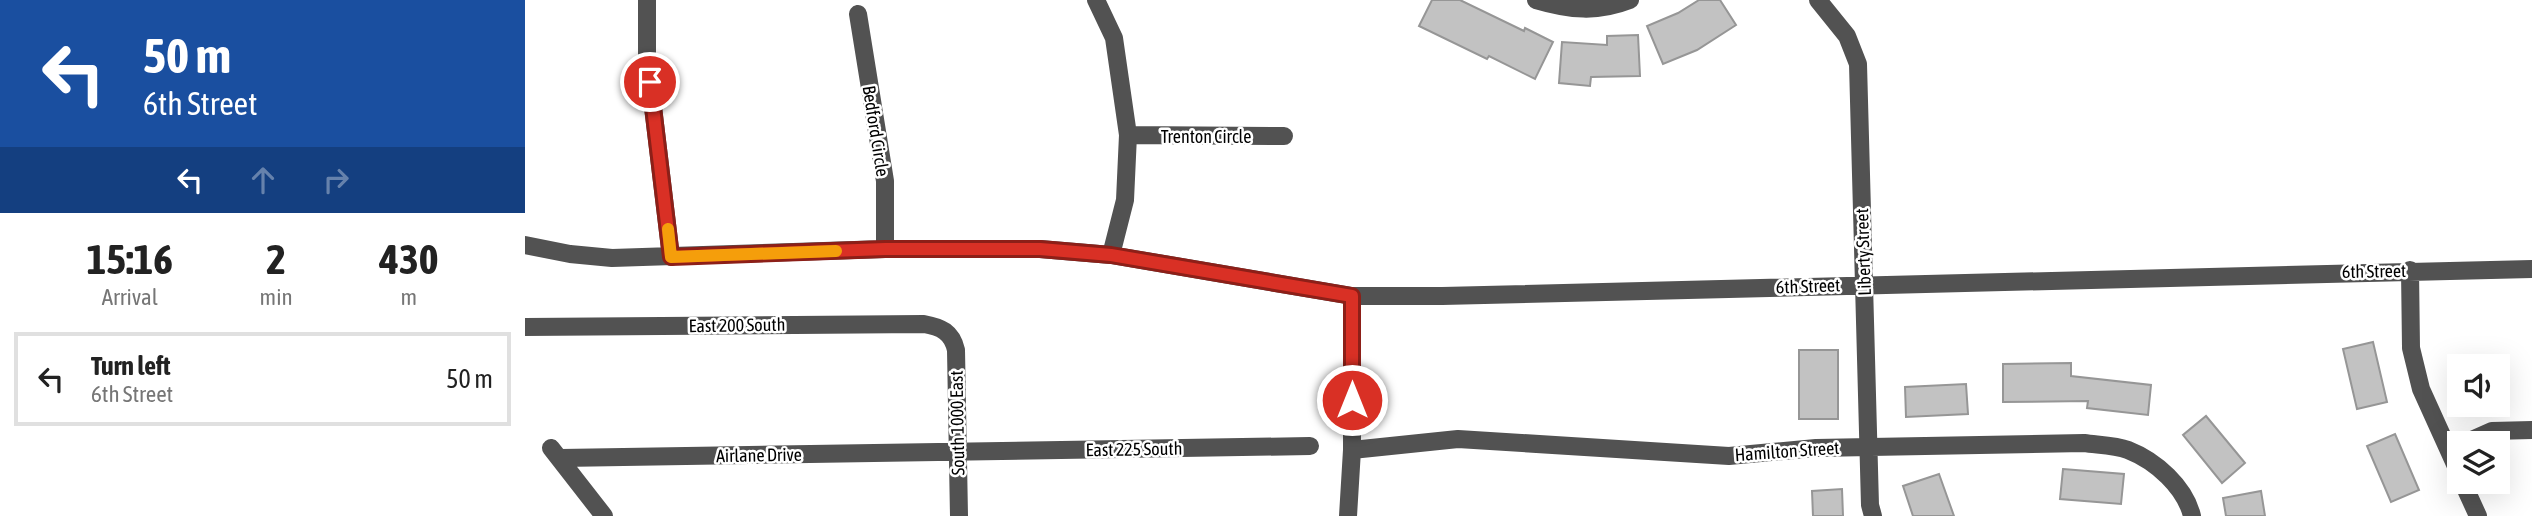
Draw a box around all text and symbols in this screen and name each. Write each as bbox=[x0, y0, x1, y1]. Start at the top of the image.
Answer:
text: 50 m bbox=[143, 27, 231, 83]
icon: left bbox=[28, 28, 119, 119]
pin bbox=[620, 52, 680, 112]
icon: arrive bbox=[631, 63, 669, 101]
street label: Bedford Circle bbox=[858, 84, 894, 178]
text: 6th Street bbox=[143, 85, 257, 122]
street label: Trenton Circle bbox=[1161, 126, 1251, 147]
icon: left bbox=[171, 161, 209, 199]
icon: ahead bbox=[244, 161, 282, 199]
icon: right bbox=[317, 161, 355, 199]
street label: Liberty Street bbox=[1851, 208, 1875, 296]
text: 15:16 bbox=[87, 235, 173, 283]
text: 2 bbox=[266, 235, 286, 283]
text: 430 bbox=[379, 235, 438, 283]
street label: 6th Street bbox=[2342, 260, 2406, 282]
street label: 6th Street bbox=[1775, 274, 1841, 298]
text: Arrival bbox=[102, 284, 158, 310]
text: min bbox=[260, 284, 293, 310]
text: m bbox=[401, 284, 417, 310]
street label: East 200 South bbox=[689, 314, 785, 336]
text: Turn left bbox=[91, 351, 171, 381]
map controls bbox=[2447, 354, 2510, 494]
button: sound bbox=[2447, 354, 2510, 417]
icon: left bbox=[32, 360, 70, 398]
position arrow bbox=[1315, 363, 1389, 437]
text: 50 m bbox=[446, 364, 493, 394]
street label: South 1000 East bbox=[946, 370, 968, 476]
text: 6th Street bbox=[91, 381, 173, 407]
button: layers bbox=[2447, 431, 2510, 494]
street label: Hamilton Street bbox=[1734, 437, 1840, 465]
street label: East 225 South bbox=[1086, 438, 1182, 460]
street label: Airlane Drive bbox=[716, 444, 802, 466]

